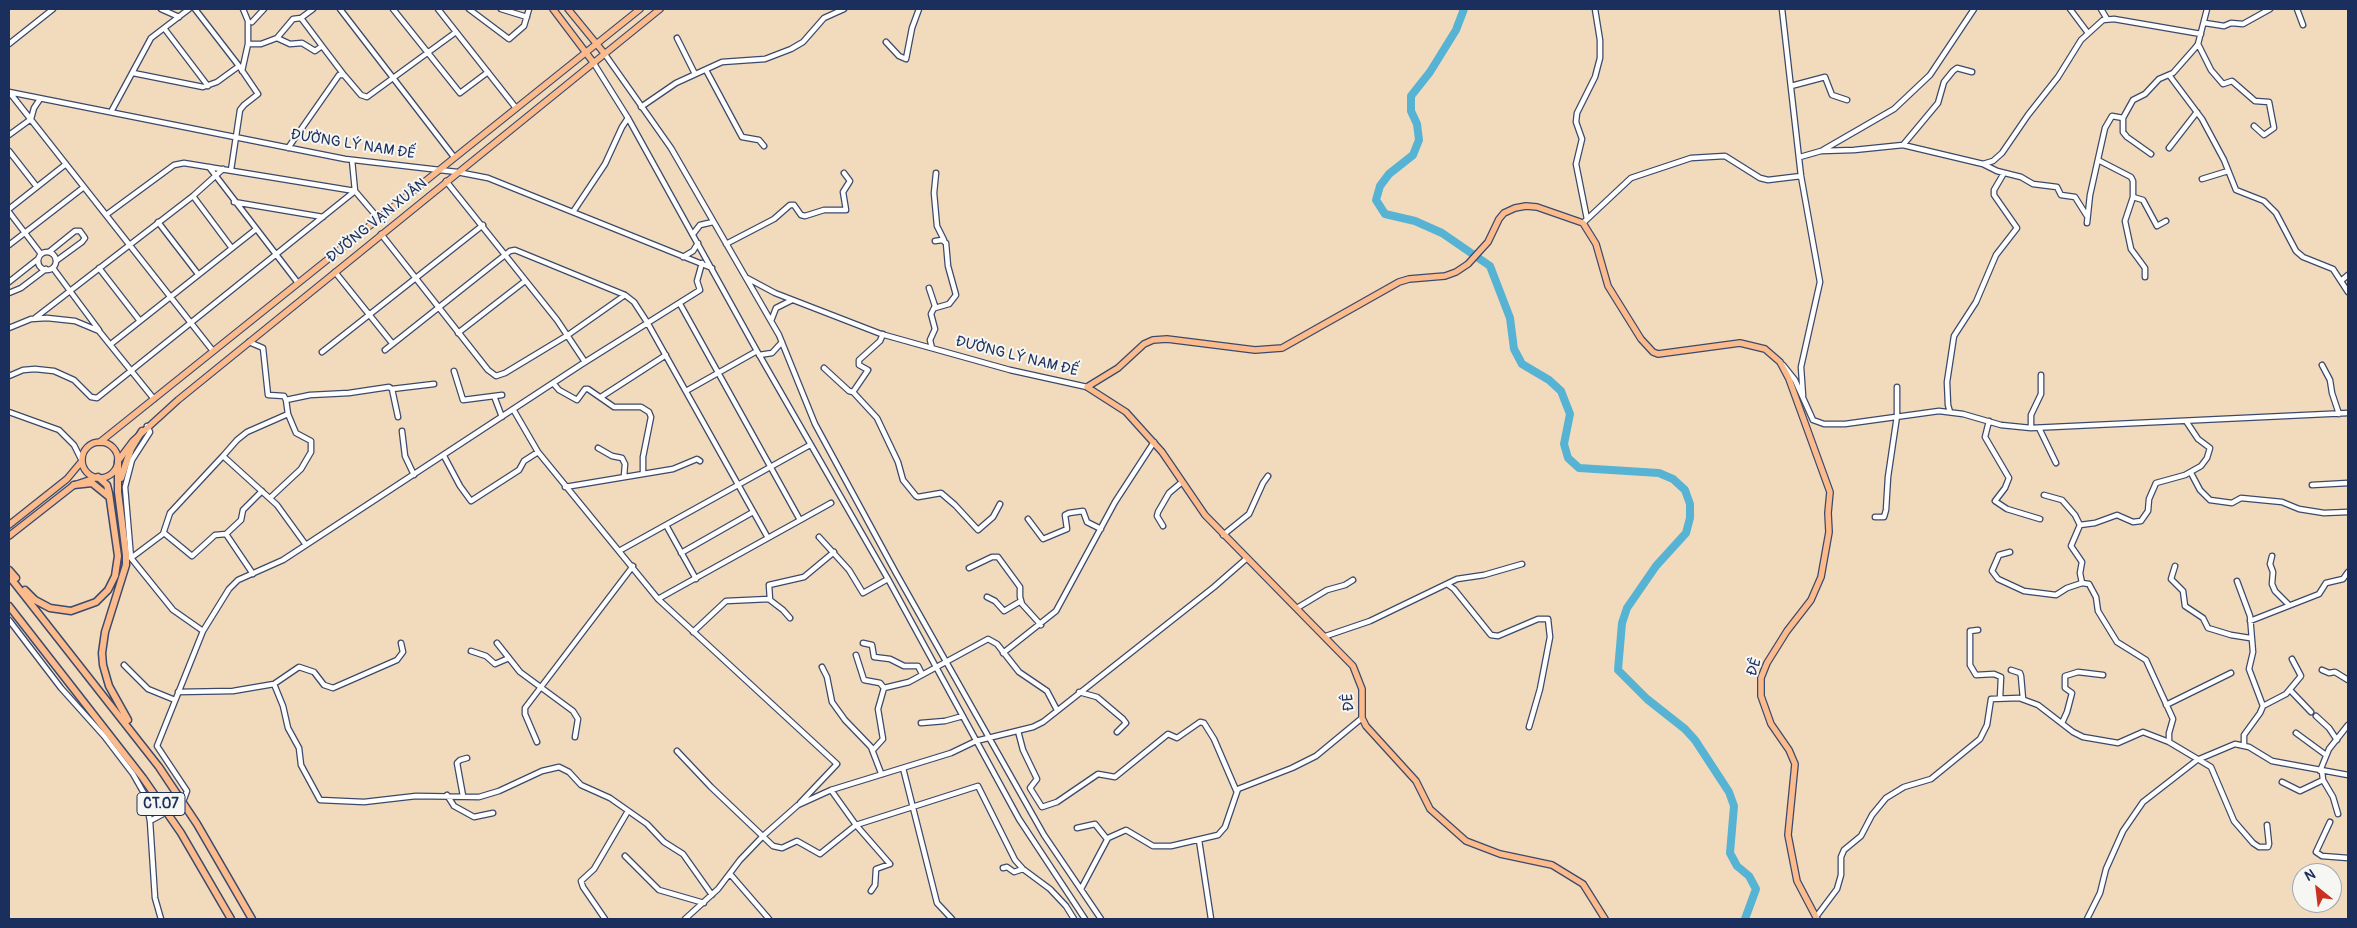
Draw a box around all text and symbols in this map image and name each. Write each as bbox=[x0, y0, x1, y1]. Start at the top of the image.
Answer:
street label: ĐƯỜNG LÝ NAM ĐẾ bbox=[289, 126, 417, 164]
street label: ĐƯỜNG VẠN XUÂN bbox=[323, 175, 431, 267]
street label: ĐƯỜNG LÝ NAM ĐẾ bbox=[954, 333, 1080, 381]
street label: ĐÊ bbox=[1743, 655, 1767, 679]
street label: ĐÊ bbox=[1339, 692, 1359, 712]
road number: CT.07 bbox=[137, 792, 185, 816]
north arrow bbox=[2292, 863, 2342, 913]
text: N bbox=[2302, 866, 2318, 885]

